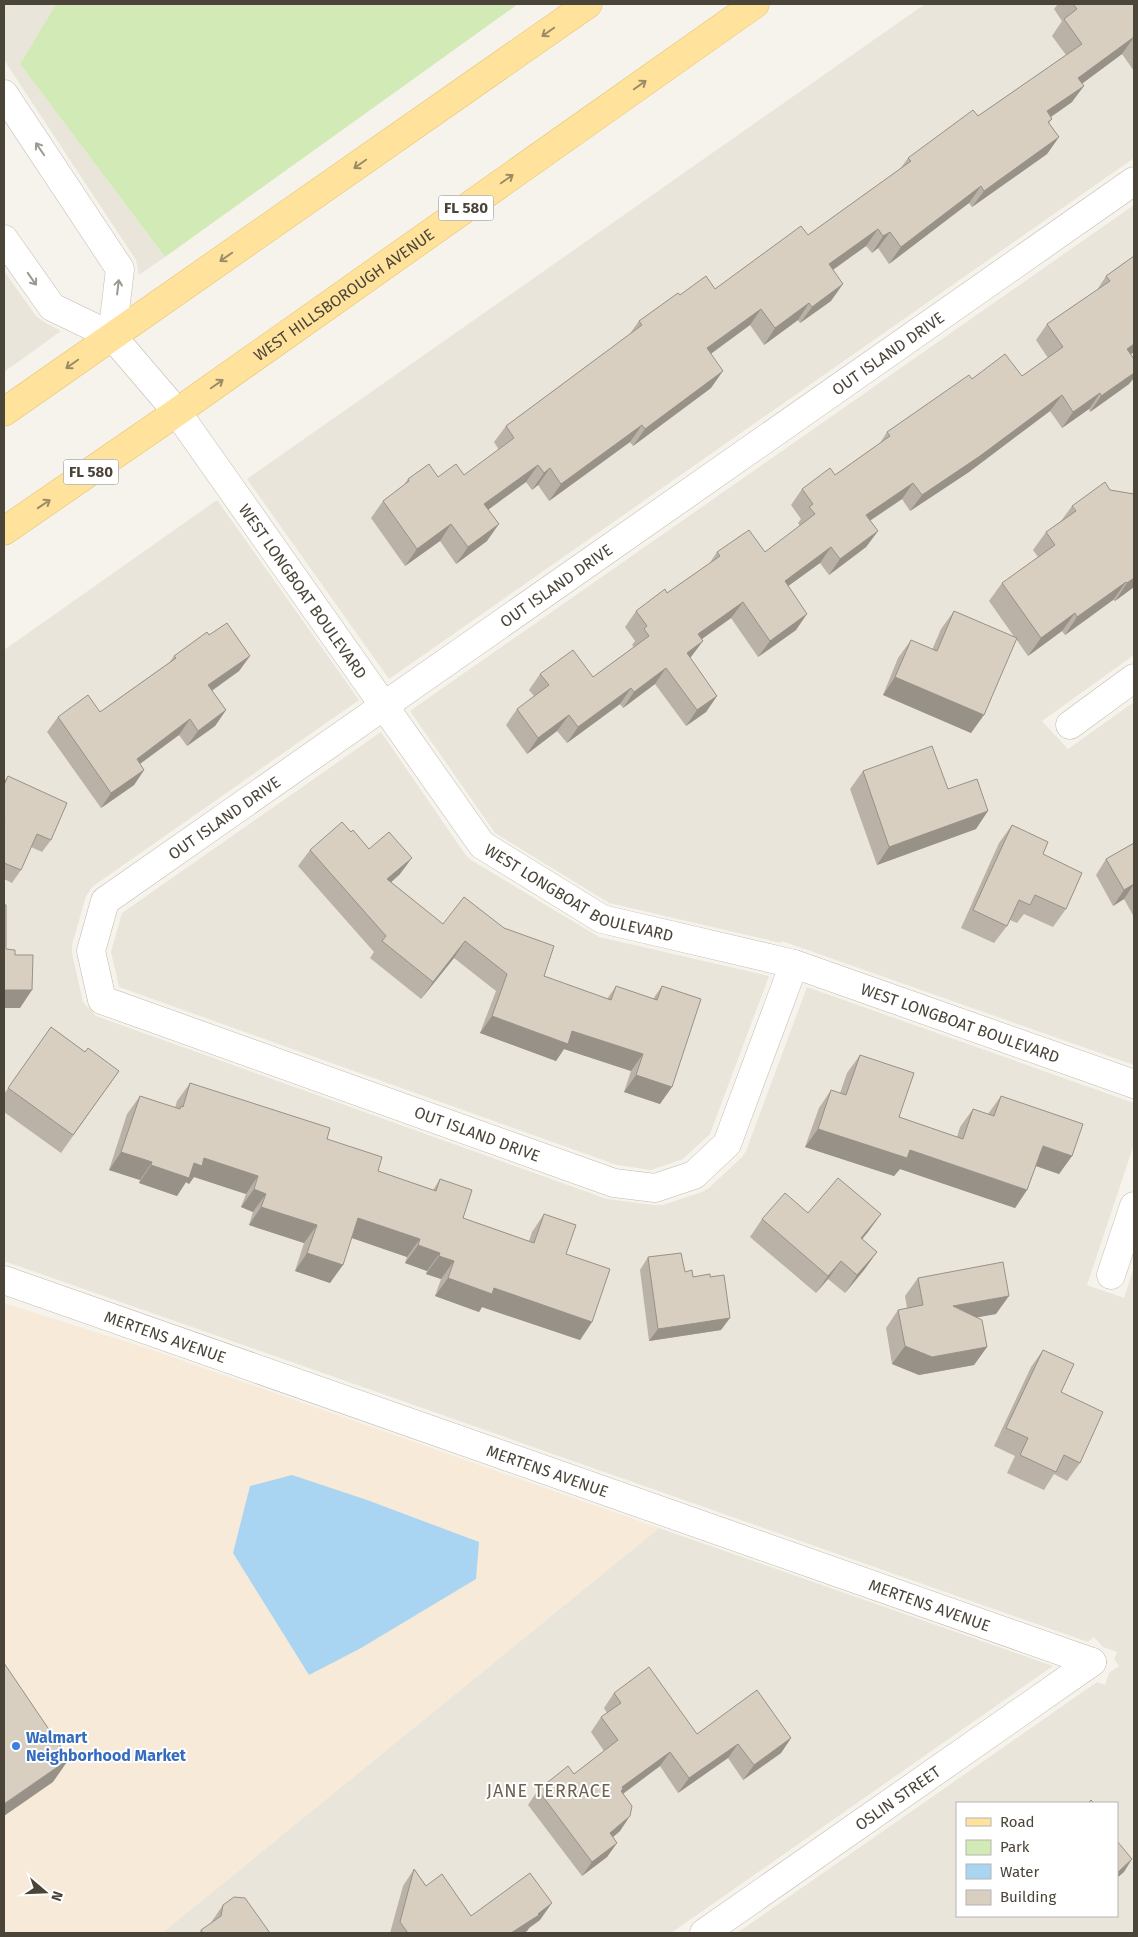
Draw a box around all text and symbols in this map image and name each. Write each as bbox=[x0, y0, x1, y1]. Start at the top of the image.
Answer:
one-way arrow bbox=[542, 27, 556, 37]
one-way arrow bbox=[633, 80, 647, 90]
one-way arrow bbox=[35, 142, 45, 156]
one-way arrow bbox=[353, 159, 367, 169]
one-way arrow bbox=[500, 174, 514, 184]
road number: FL 580 bbox=[438, 196, 494, 220]
street label: WEST HILLSBOROUGH AVENUE bbox=[250, 224, 438, 364]
one-way arrow bbox=[220, 252, 234, 262]
one-way arrow bbox=[27, 272, 37, 286]
one-way arrow bbox=[113, 280, 123, 296]
street label: OUT ISLAND DRIVE bbox=[828, 308, 948, 399]
one-way arrow bbox=[65, 359, 79, 369]
one-way arrow bbox=[210, 379, 224, 389]
road number: FL 580 bbox=[64, 460, 118, 484]
one-way arrow bbox=[37, 499, 51, 509]
street label: WEST LONGBOAT BOULEVARD bbox=[235, 500, 371, 682]
street label: OUT ISLAND DRIVE bbox=[496, 540, 616, 631]
street label: OUT ISLAND DRIVE bbox=[164, 772, 284, 863]
street label: WEST LONGBOAT BOULEVARD bbox=[481, 839, 675, 945]
street label: WEST LONGBOAT BOULEVARD bbox=[858, 979, 1062, 1066]
street label: OUT ISLAND DRIVE bbox=[412, 1102, 542, 1166]
street label: MERTENS AVENUE bbox=[102, 1307, 229, 1367]
street label: MERTENS AVENUE bbox=[484, 1441, 611, 1501]
street label: MERTENS AVENUE bbox=[866, 1575, 993, 1635]
place label: Walmart Neighborhood Market bbox=[26, 1728, 187, 1765]
marker: Walmart Neighborhood Market bbox=[10, 1740, 22, 1752]
street label: OSLIN STREET bbox=[851, 1761, 944, 1834]
district label: JANE TERRACE bbox=[486, 1780, 612, 1802]
legend bbox=[956, 1802, 1118, 1917]
text: Road bbox=[1000, 1813, 1035, 1831]
text: Park bbox=[1000, 1838, 1030, 1856]
text: Water bbox=[1000, 1863, 1039, 1881]
north arrow bbox=[20, 1867, 70, 1917]
text: Building bbox=[1000, 1888, 1056, 1906]
text: N bbox=[47, 1889, 66, 1903]

